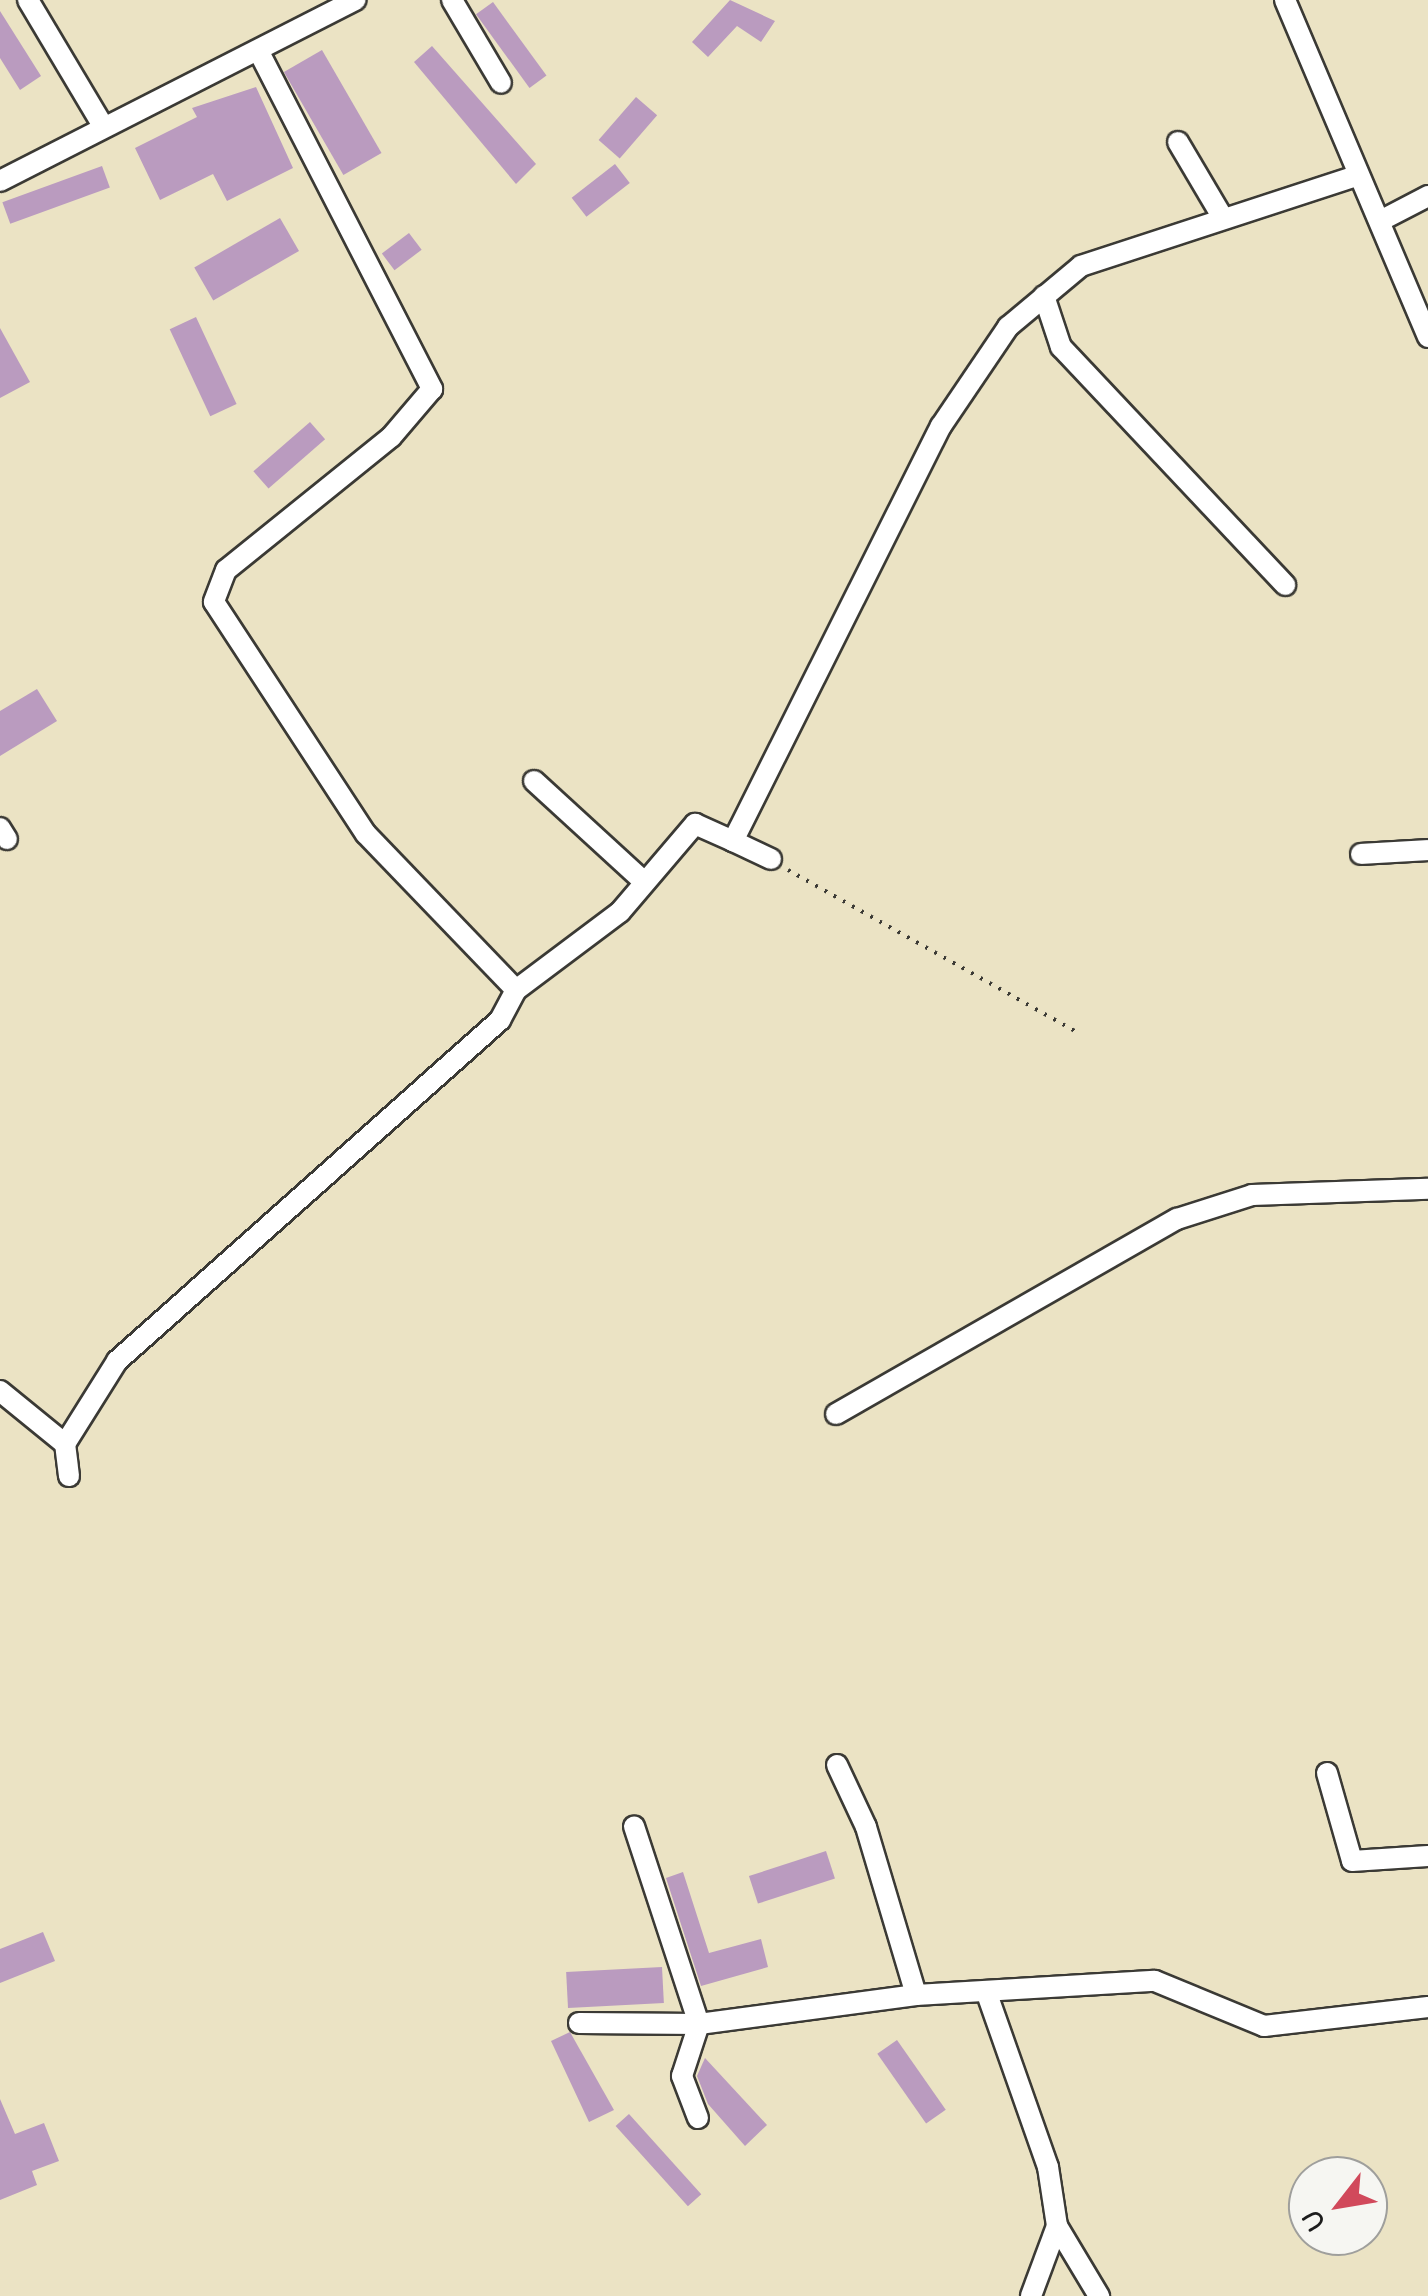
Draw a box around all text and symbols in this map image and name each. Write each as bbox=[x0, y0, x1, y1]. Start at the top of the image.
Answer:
north arrow bbox=[1288, 2156, 1388, 2256]
text: U bbox=[1295, 2204, 1333, 2237]

